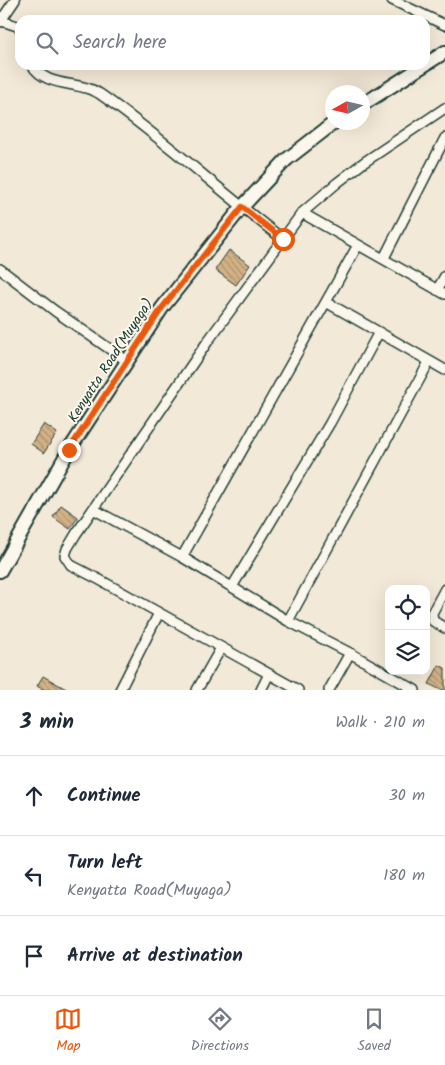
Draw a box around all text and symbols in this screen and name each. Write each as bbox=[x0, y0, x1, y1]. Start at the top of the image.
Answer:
search box bbox=[15, 15, 430, 70]
text: Search here bbox=[73, 28, 167, 58]
icon: search bbox=[33, 29, 61, 57]
north arrow bbox=[325, 85, 370, 130]
route start bbox=[272, 228, 295, 251]
street label: Kenyatta Road(Muyaga) bbox=[62, 294, 159, 427]
route end bbox=[58, 439, 81, 462]
map controls bbox=[385, 585, 430, 675]
button: locate bbox=[385, 585, 430, 630]
button: layers bbox=[385, 630, 430, 675]
text: 3 min bbox=[20, 706, 74, 739]
text: Walk · 210 m bbox=[335, 710, 425, 735]
text: Continue bbox=[67, 781, 140, 811]
icon: ahead bbox=[20, 782, 48, 810]
text: 30 m bbox=[389, 783, 425, 808]
text: Turn left bbox=[67, 848, 142, 878]
icon: left bbox=[20, 862, 48, 890]
text: 180 m bbox=[383, 863, 425, 888]
text: Kenyatta Road(Muyaga) bbox=[67, 878, 232, 903]
text: Arrive at destination bbox=[67, 941, 243, 971]
icon: arrive bbox=[20, 942, 48, 970]
tab: Map bbox=[54, 1005, 82, 1057]
tab: Directions bbox=[191, 1005, 249, 1057]
tab: Saved bbox=[357, 1005, 391, 1057]

